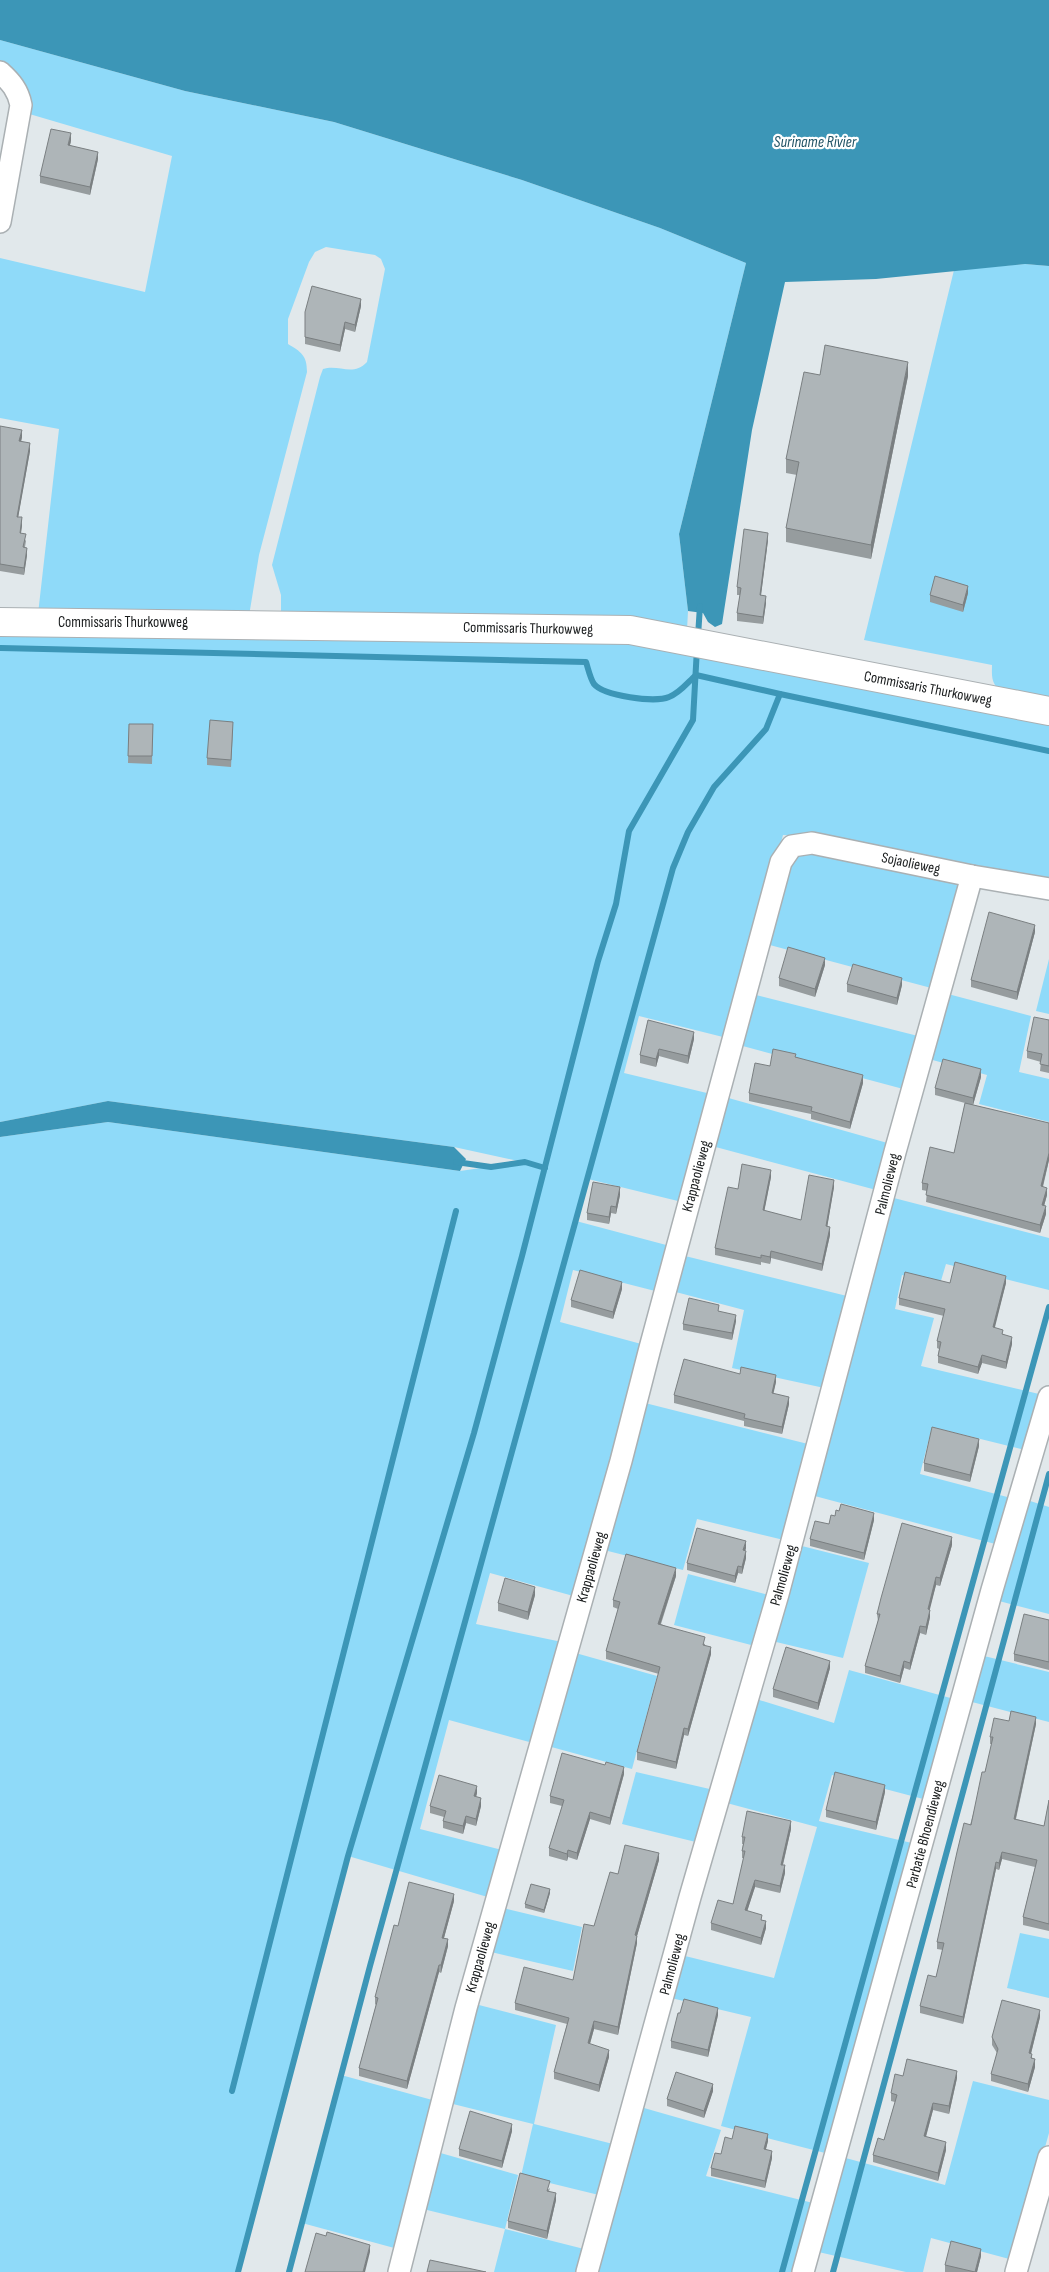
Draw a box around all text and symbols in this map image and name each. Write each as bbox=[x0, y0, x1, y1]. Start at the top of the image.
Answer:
water label: Suriname Rivier bbox=[774, 133, 857, 152]
street label: Commissaris Thurkowweg bbox=[58, 613, 188, 632]
street label: Commissaris Thurkowweg bbox=[463, 618, 593, 639]
street label: Commissaris Thurkowweg bbox=[862, 667, 994, 710]
street label: Sojaolieweg bbox=[880, 848, 942, 879]
street label: Krappaolieweg bbox=[678, 1138, 715, 1214]
street label: Palmolieweg bbox=[871, 1151, 904, 1217]
street label: Krappaolieweg bbox=[572, 1529, 611, 1605]
street label: Palmolieweg bbox=[766, 1542, 801, 1608]
street label: Parbatie Bhoendieweg bbox=[902, 1778, 949, 1890]
street label: Krappaolieweg bbox=[461, 1919, 500, 1995]
street label: Palmolieweg bbox=[655, 1931, 690, 1997]

